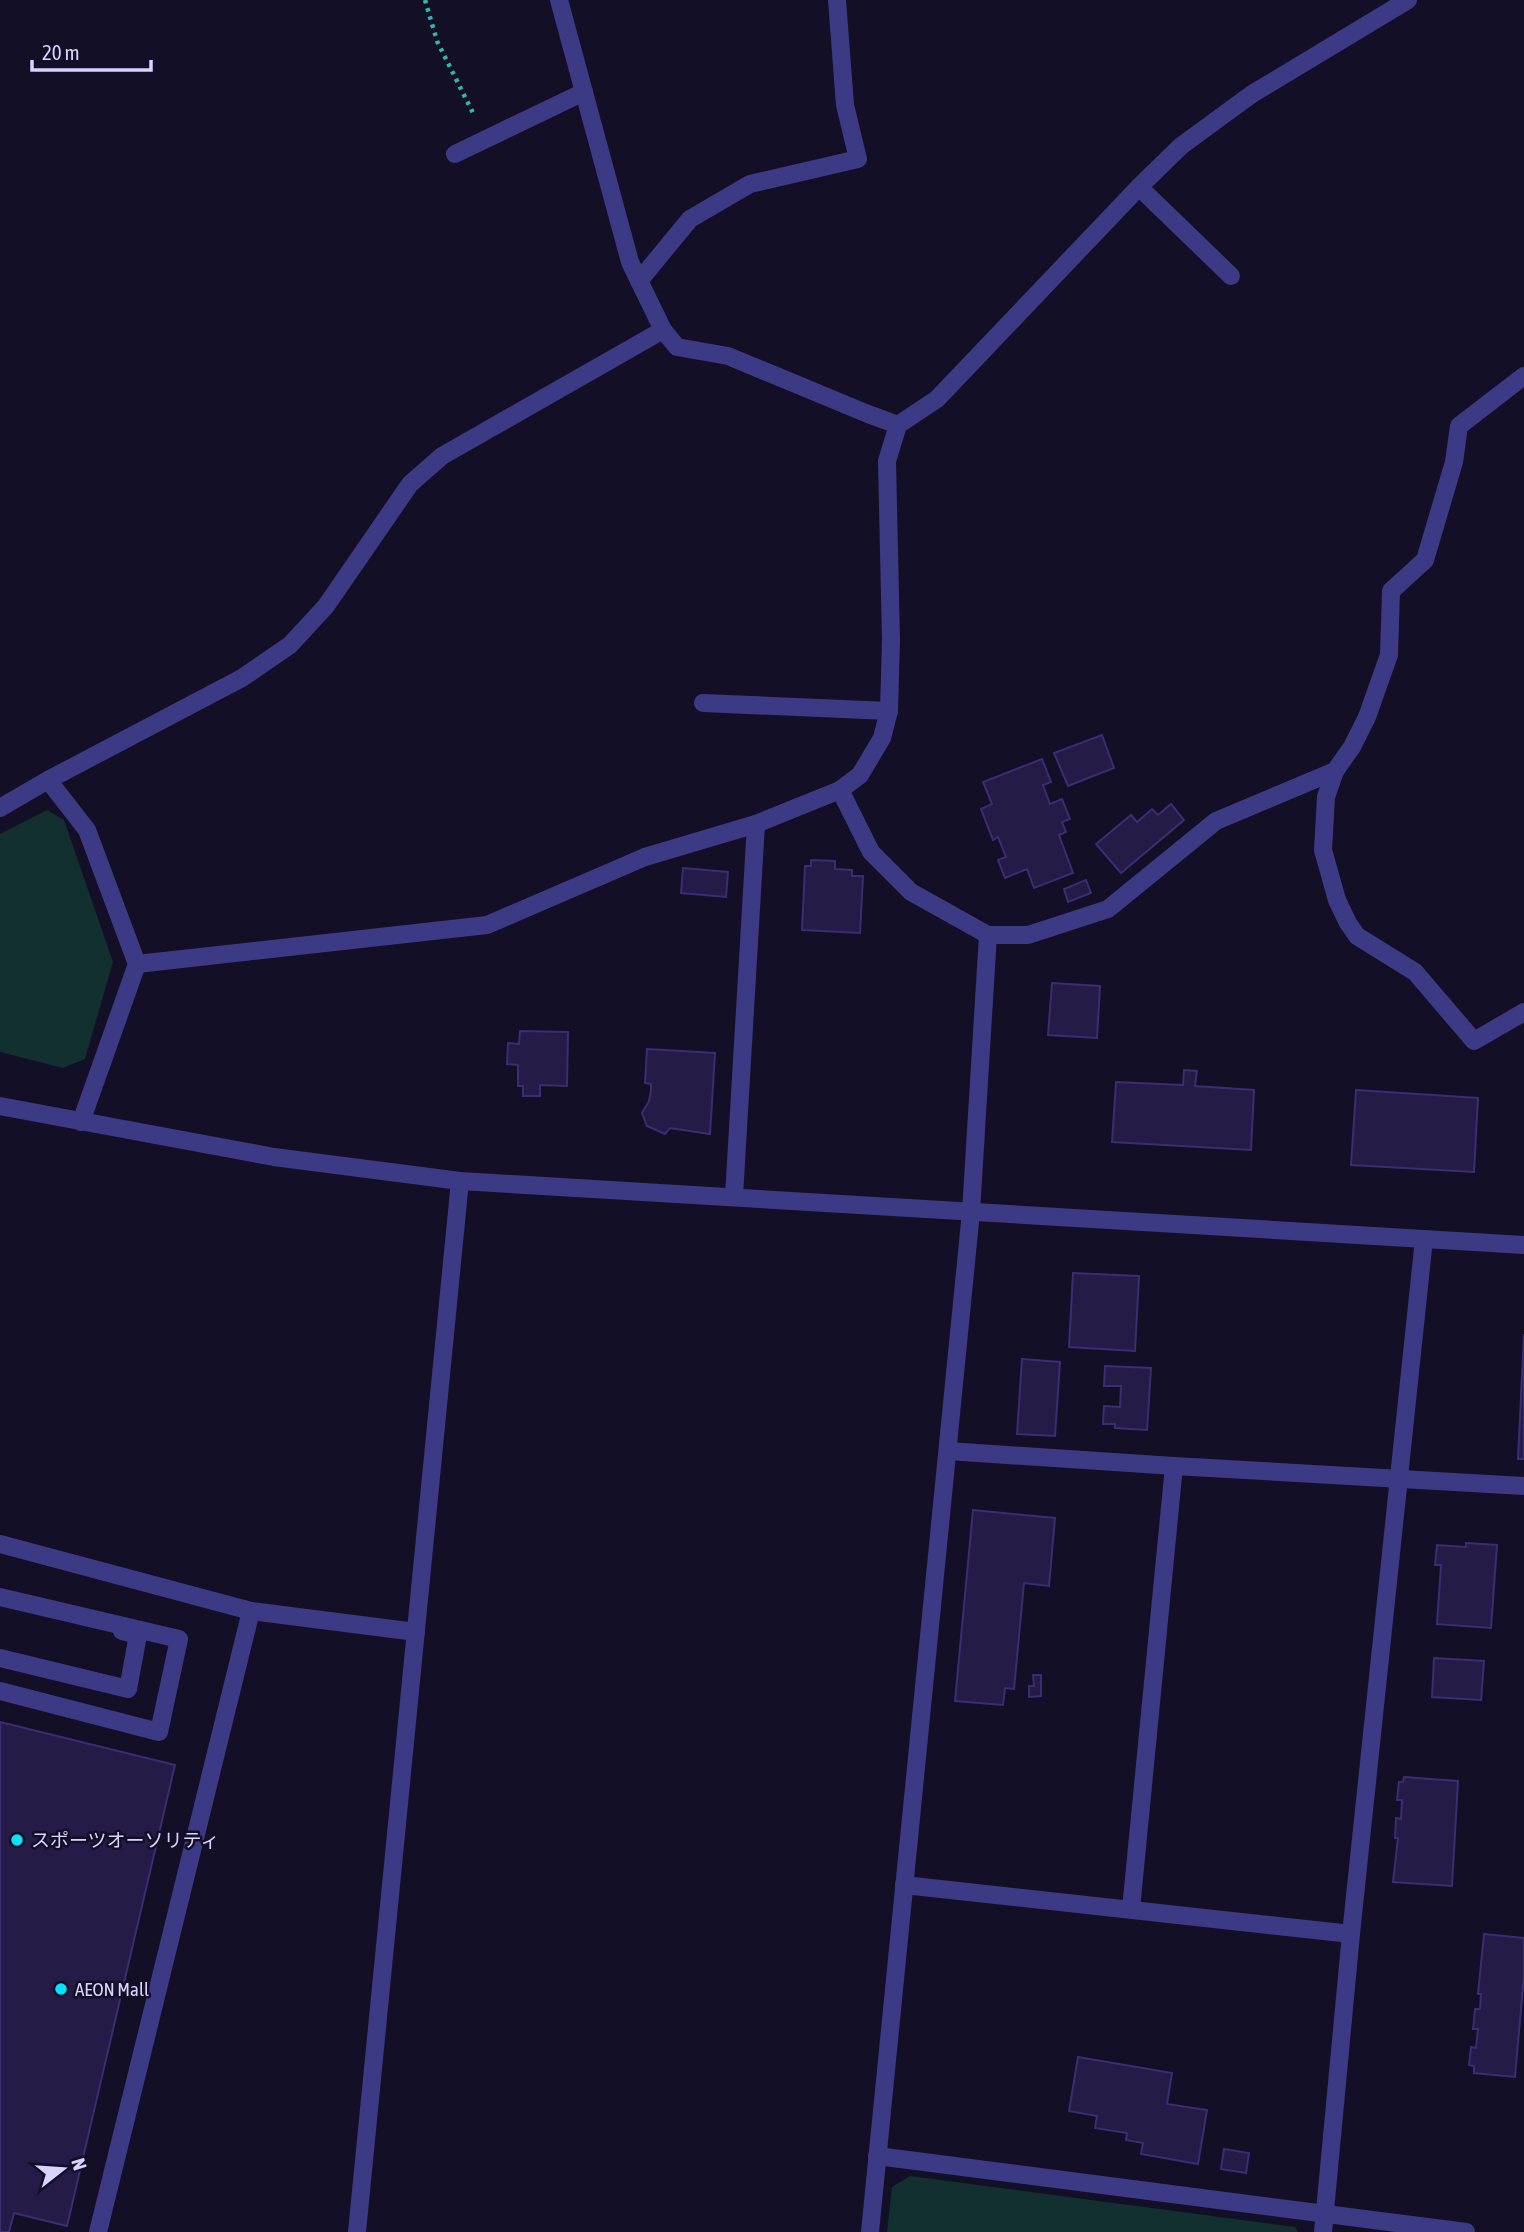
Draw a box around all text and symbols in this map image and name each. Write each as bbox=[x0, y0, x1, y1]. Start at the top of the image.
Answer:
scale bar bbox=[32, 28, 150, 72]
text: 20 m bbox=[42, 40, 80, 64]
place label: スポーツオーソリティ bbox=[31, 1829, 219, 1851]
marker: スポーツオーソリティ bbox=[9, 1832, 25, 1848]
place label: AEON Mall bbox=[75, 1978, 149, 2000]
marker: AEON Mall bbox=[53, 1981, 69, 1997]
north arrow bbox=[28, 2134, 98, 2204]
text: N bbox=[67, 2155, 91, 2173]

